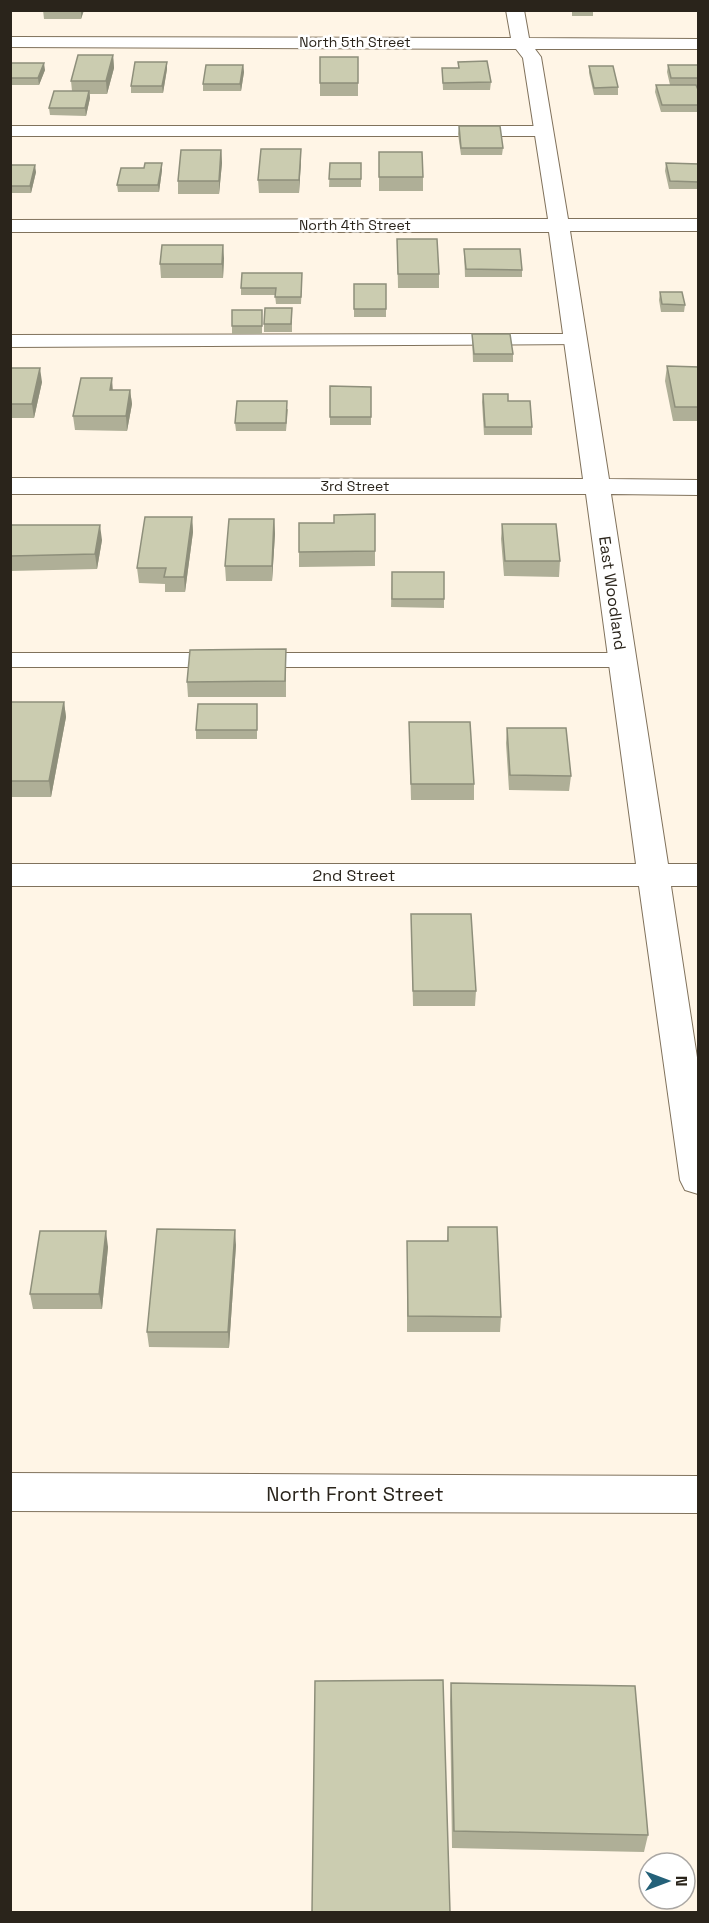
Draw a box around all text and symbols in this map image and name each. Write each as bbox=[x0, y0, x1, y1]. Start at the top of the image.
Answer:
street label: North 5th Street bbox=[299, 33, 411, 51]
street label: North 4th Street bbox=[299, 216, 411, 234]
street label: 3rd Street bbox=[321, 477, 389, 495]
street label: East Woodland bbox=[594, 535, 631, 651]
street label: 2nd Street bbox=[313, 865, 395, 886]
street label: North Front Street bbox=[266, 1481, 444, 1507]
north arrow bbox=[637, 1851, 697, 1911]
text: N bbox=[671, 1876, 692, 1886]

